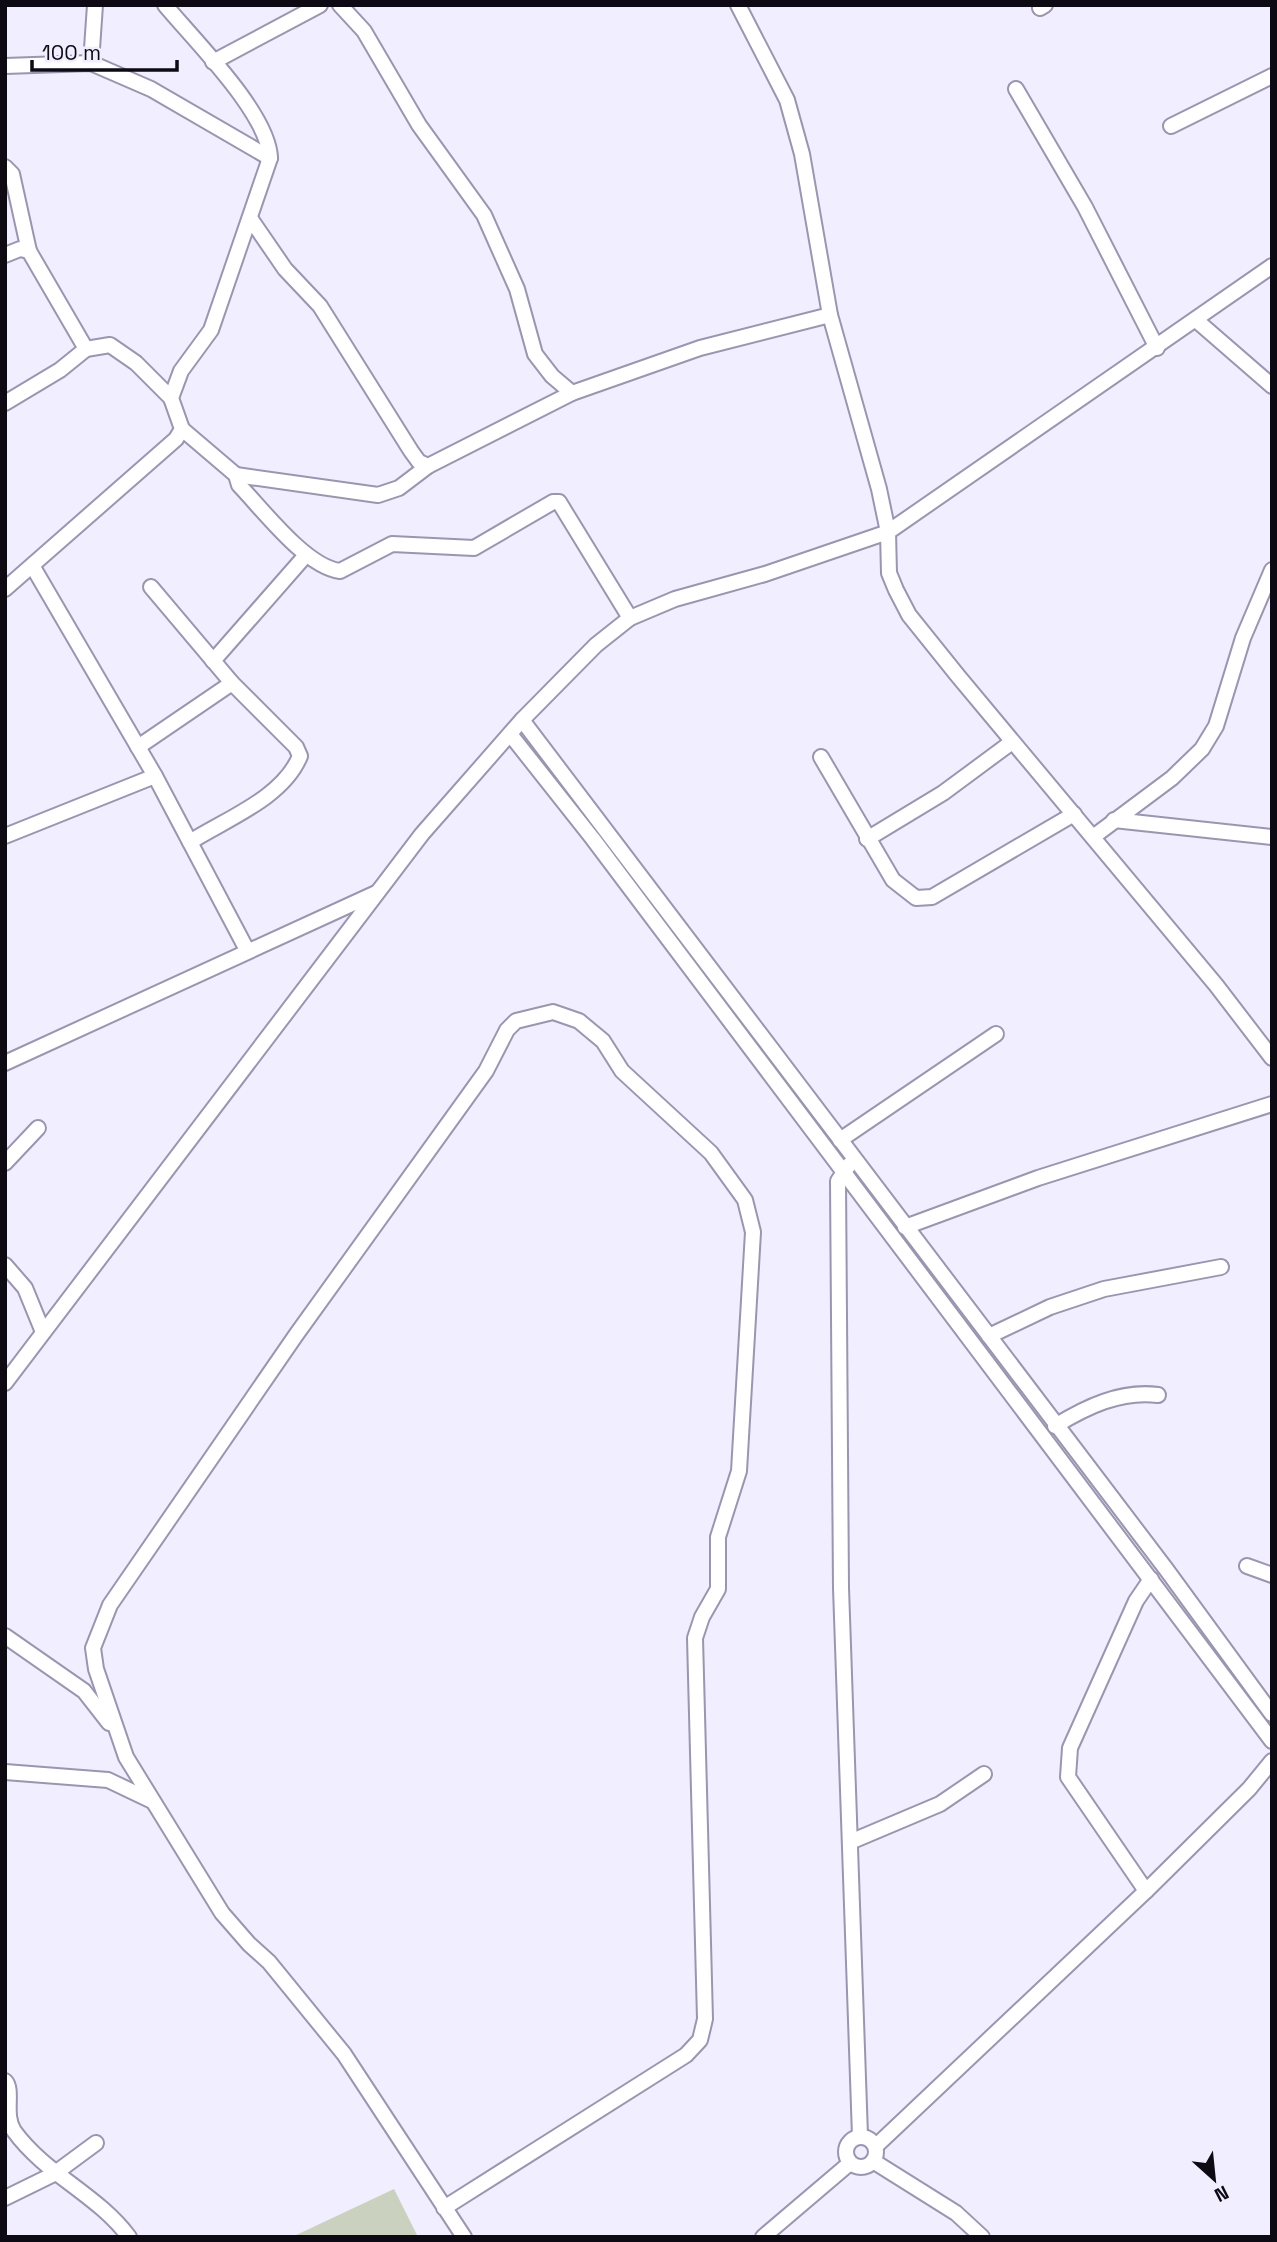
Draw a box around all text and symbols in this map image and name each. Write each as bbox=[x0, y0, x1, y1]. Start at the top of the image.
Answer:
scale bar bbox=[32, 28, 177, 72]
text: 100 m bbox=[42, 39, 101, 66]
north arrow bbox=[1179, 2144, 1249, 2214]
text: N bbox=[1210, 2180, 1233, 2208]

